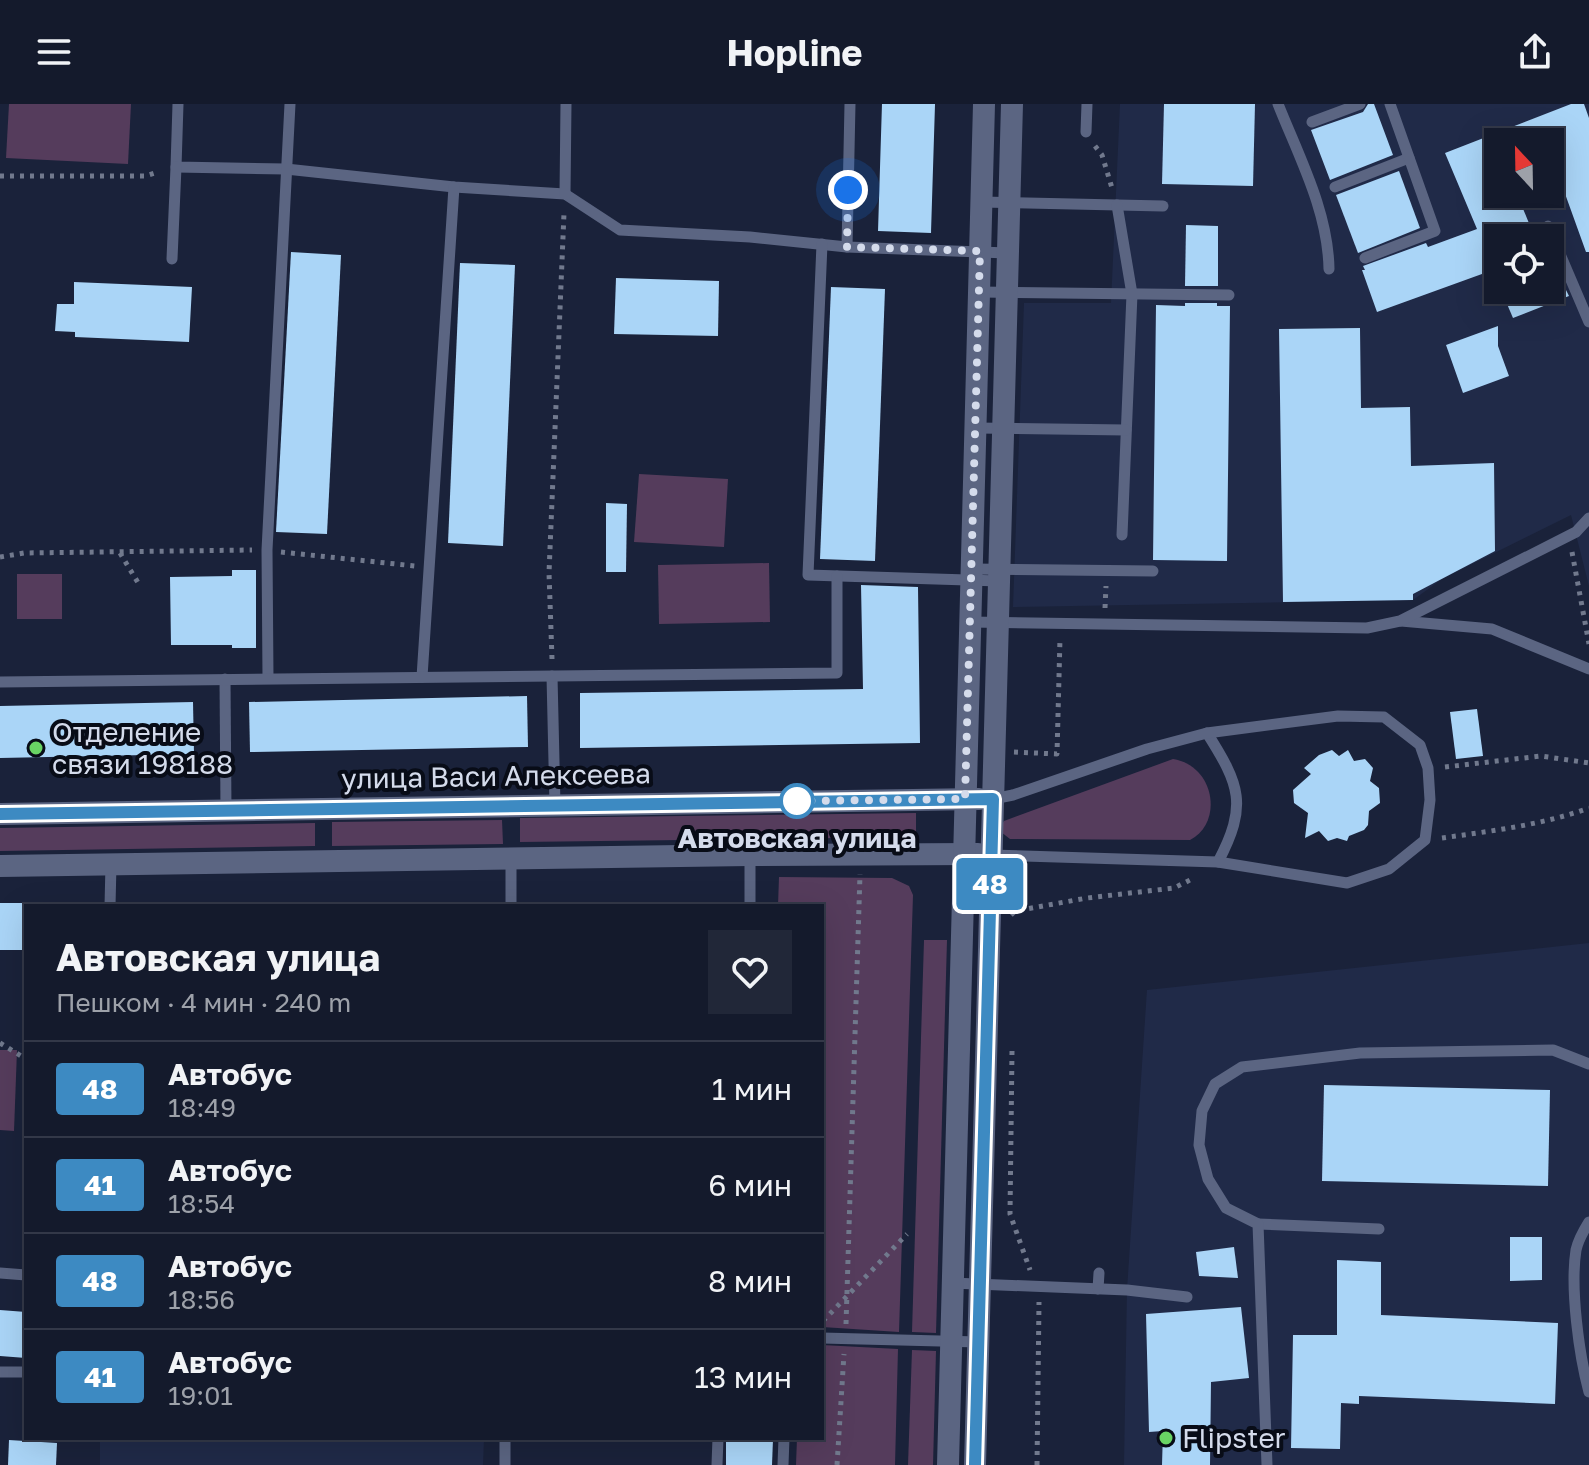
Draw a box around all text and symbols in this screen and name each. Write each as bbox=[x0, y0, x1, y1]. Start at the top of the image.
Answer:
icon: menu bbox=[32, 30, 76, 74]
icon: share bbox=[1513, 30, 1557, 74]
text: Hopline bbox=[726, 31, 863, 74]
north arrow bbox=[1484, 128, 1564, 208]
map controls bbox=[1484, 128, 1564, 304]
your location bbox=[828, 170, 868, 210]
button: locate bbox=[1484, 224, 1564, 304]
place label: Отделение связи 198188 bbox=[52, 715, 233, 780]
marker: Отделение связи 198188 bbox=[27, 739, 45, 757]
street label: улица Васи Алексеева bbox=[341, 756, 651, 795]
marker: Автовская улица bbox=[780, 784, 814, 818]
place label: Автовская улица bbox=[678, 821, 916, 854]
line badge: 48 bbox=[954, 858, 1026, 910]
text: 48 bbox=[972, 867, 1008, 900]
button: heart bbox=[708, 930, 792, 1014]
text: Автовская улица bbox=[56, 934, 380, 979]
text: Пешком · 4 мин · 240 m bbox=[56, 987, 351, 1018]
text: Автобус bbox=[168, 1056, 292, 1092]
text: 1 мин bbox=[712, 1071, 792, 1107]
text: 48 bbox=[82, 1072, 118, 1105]
text: 18:49 bbox=[168, 1092, 236, 1123]
text: Автобус bbox=[168, 1152, 292, 1188]
text: 6 мин bbox=[708, 1167, 792, 1203]
text: 41 bbox=[84, 1168, 116, 1201]
text: 18:54 bbox=[168, 1188, 235, 1219]
text: Автобус bbox=[168, 1248, 292, 1284]
text: 8 мин bbox=[708, 1263, 792, 1299]
text: 48 bbox=[82, 1264, 118, 1297]
text: 18:56 bbox=[168, 1284, 235, 1315]
text: Автобус bbox=[168, 1344, 292, 1380]
text: 13 мин bbox=[694, 1359, 792, 1395]
text: 41 bbox=[84, 1360, 116, 1393]
text: 19:01 bbox=[168, 1380, 233, 1411]
place label: Flipster bbox=[1182, 1421, 1286, 1454]
marker: Flipster bbox=[1157, 1429, 1175, 1447]

